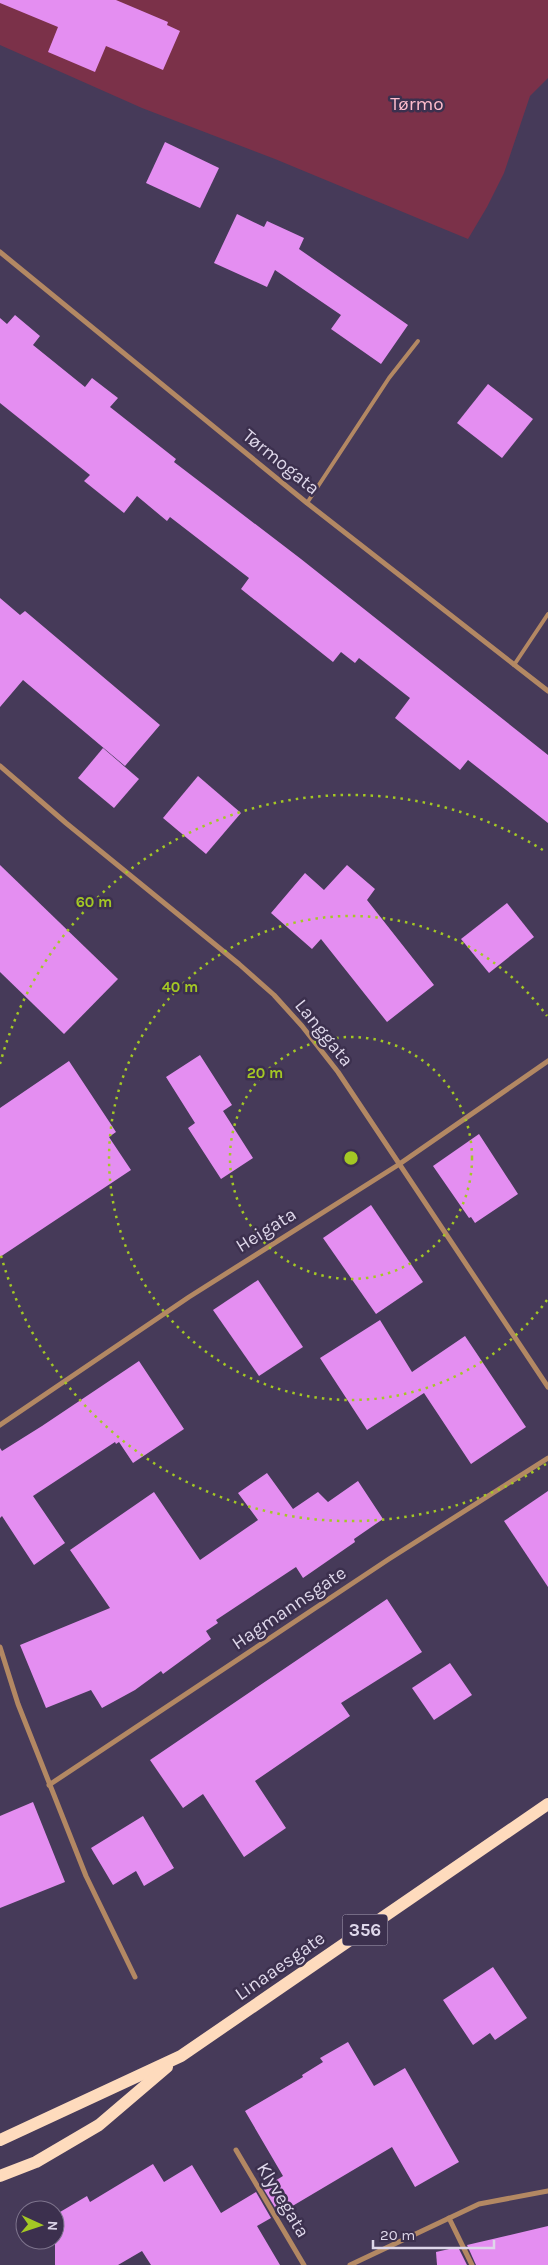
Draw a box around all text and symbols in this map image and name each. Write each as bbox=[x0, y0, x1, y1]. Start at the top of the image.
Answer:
park label: Tørmo bbox=[390, 93, 444, 115]
street label: Tørmogata bbox=[238, 424, 324, 500]
text: 60 m bbox=[76, 893, 112, 911]
text: 40 m bbox=[162, 978, 198, 996]
street label: Langgata bbox=[290, 995, 358, 1071]
text: 20 m bbox=[247, 1064, 283, 1082]
centre of rings bbox=[342, 1149, 360, 1167]
street label: Heigata bbox=[232, 1203, 300, 1257]
street label: Hagmannsgate bbox=[228, 1562, 350, 1654]
road number: 356 bbox=[342, 1914, 388, 1946]
street label: Linaaesgate bbox=[231, 1927, 329, 2005]
street label: Klyvegata bbox=[252, 2158, 314, 2242]
north arrow bbox=[15, 2200, 65, 2250]
scale bar bbox=[373, 2218, 494, 2250]
text: N bbox=[44, 2220, 61, 2231]
text: 20 m bbox=[380, 2226, 415, 2244]

